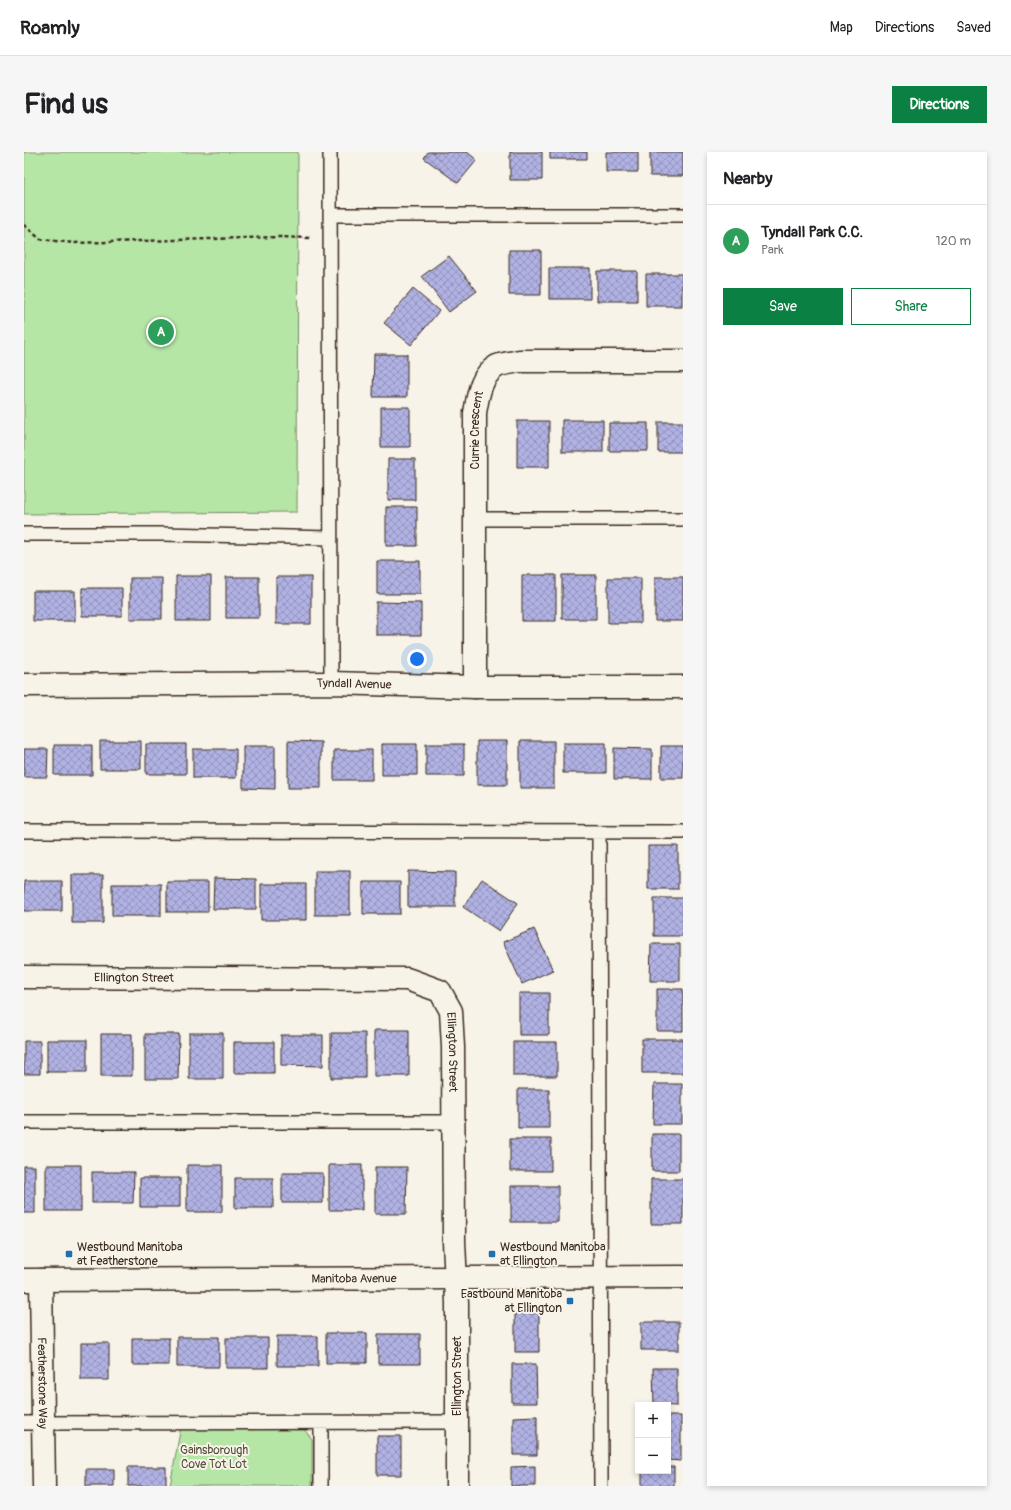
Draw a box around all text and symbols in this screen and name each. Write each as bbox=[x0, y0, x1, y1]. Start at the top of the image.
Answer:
text: Roamly bbox=[20, 16, 80, 40]
text: Map bbox=[830, 19, 853, 36]
text: Directions bbox=[875, 19, 934, 36]
text: Saved bbox=[956, 19, 991, 36]
button: Directions bbox=[892, 86, 987, 123]
text: Find us bbox=[24, 87, 108, 122]
text: Nearby bbox=[723, 168, 772, 189]
text: Tyndall Park C.C. bbox=[761, 223, 863, 242]
text: A bbox=[732, 233, 740, 249]
text: 120 m bbox=[935, 233, 971, 249]
text: Park bbox=[761, 242, 784, 258]
button: Save bbox=[723, 288, 843, 325]
button: Share bbox=[851, 288, 971, 325]
pin: A bbox=[148, 317, 174, 347]
street label: Currie Crescent bbox=[468, 389, 487, 469]
your location bbox=[407, 649, 427, 669]
street label: Tyndall Avenue bbox=[316, 676, 392, 693]
street label: Ellington Street bbox=[94, 970, 174, 986]
street label: Ellington Street bbox=[443, 1012, 460, 1092]
place label: Westbound Manitoba at Featherstone bbox=[77, 1240, 183, 1269]
place label: Westbound Manitoba at Ellington bbox=[500, 1240, 606, 1269]
marker: Westbound Manitoba at Featherstone bbox=[64, 1249, 74, 1259]
marker: Westbound Manitoba at Ellington bbox=[487, 1249, 497, 1259]
street label: Manitoba Avenue bbox=[311, 1271, 397, 1287]
place label: Eastbound Manitoba at Ellington bbox=[461, 1287, 562, 1316]
marker: Eastbound Manitoba at Ellington bbox=[565, 1296, 575, 1306]
street label: Ellington Street bbox=[450, 1336, 465, 1416]
street label: Featherstone Way bbox=[34, 1337, 50, 1429]
map controls bbox=[635, 1402, 671, 1474]
button: + bbox=[635, 1402, 671, 1438]
button: − bbox=[635, 1438, 671, 1474]
park label: Gainsborough Cove Tot Lot bbox=[180, 1443, 248, 1472]

